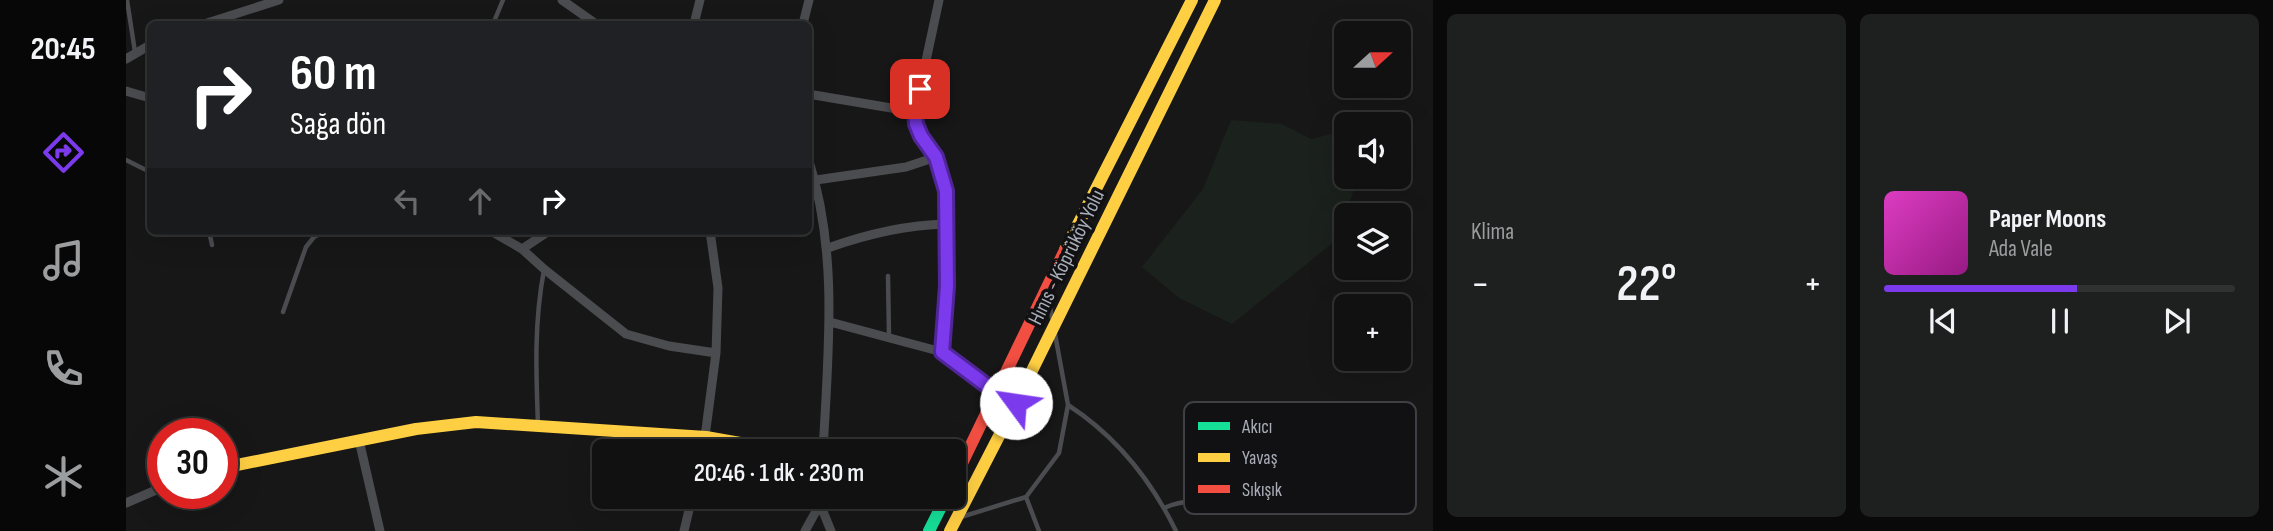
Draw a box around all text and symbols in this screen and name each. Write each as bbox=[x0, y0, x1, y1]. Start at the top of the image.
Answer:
north arrow bbox=[1334, 21, 1410, 98]
map controls bbox=[1334, 21, 1411, 371]
text: 20:45 bbox=[31, 30, 95, 69]
text: 60 m bbox=[290, 45, 377, 104]
icon: right bbox=[175, 49, 266, 140]
pin bbox=[890, 59, 950, 119]
icon: arrive bbox=[901, 70, 939, 108]
text: Sağa dön bbox=[290, 105, 386, 144]
button: sound bbox=[1334, 112, 1411, 189]
icon: directions bbox=[39, 128, 88, 177]
icon: left bbox=[388, 182, 426, 220]
icon: ahead bbox=[461, 182, 499, 220]
icon: right bbox=[534, 182, 572, 220]
street label: Hınıs - Köprüköy Yolu bbox=[1023, 185, 1110, 329]
button: layers bbox=[1334, 203, 1411, 280]
text: Paper Moons bbox=[1989, 204, 2106, 235]
text: Klima bbox=[1471, 218, 1514, 246]
text: Ada Vale bbox=[1989, 235, 2053, 263]
icon: music bbox=[39, 236, 88, 285]
text: 22° bbox=[1616, 253, 1677, 316]
text: − bbox=[1471, 262, 1490, 307]
text: + bbox=[1803, 262, 1822, 307]
button: + bbox=[1334, 294, 1411, 371]
icon: previous bbox=[1924, 302, 1962, 340]
icon: pause bbox=[2041, 302, 2079, 340]
icon: next bbox=[2158, 302, 2196, 340]
icon: phone bbox=[39, 344, 88, 393]
position arrow bbox=[979, 366, 1053, 440]
legend bbox=[1184, 402, 1416, 514]
text: Akıcı bbox=[1241, 416, 1272, 439]
speed limit sign: 30 bbox=[147, 418, 238, 509]
text: Yavaş bbox=[1242, 447, 1278, 470]
icon: climate bbox=[39, 452, 88, 501]
text: 20:46 · 1 dk · 230 m bbox=[694, 458, 864, 489]
text: Sıkışık bbox=[1242, 479, 1283, 502]

